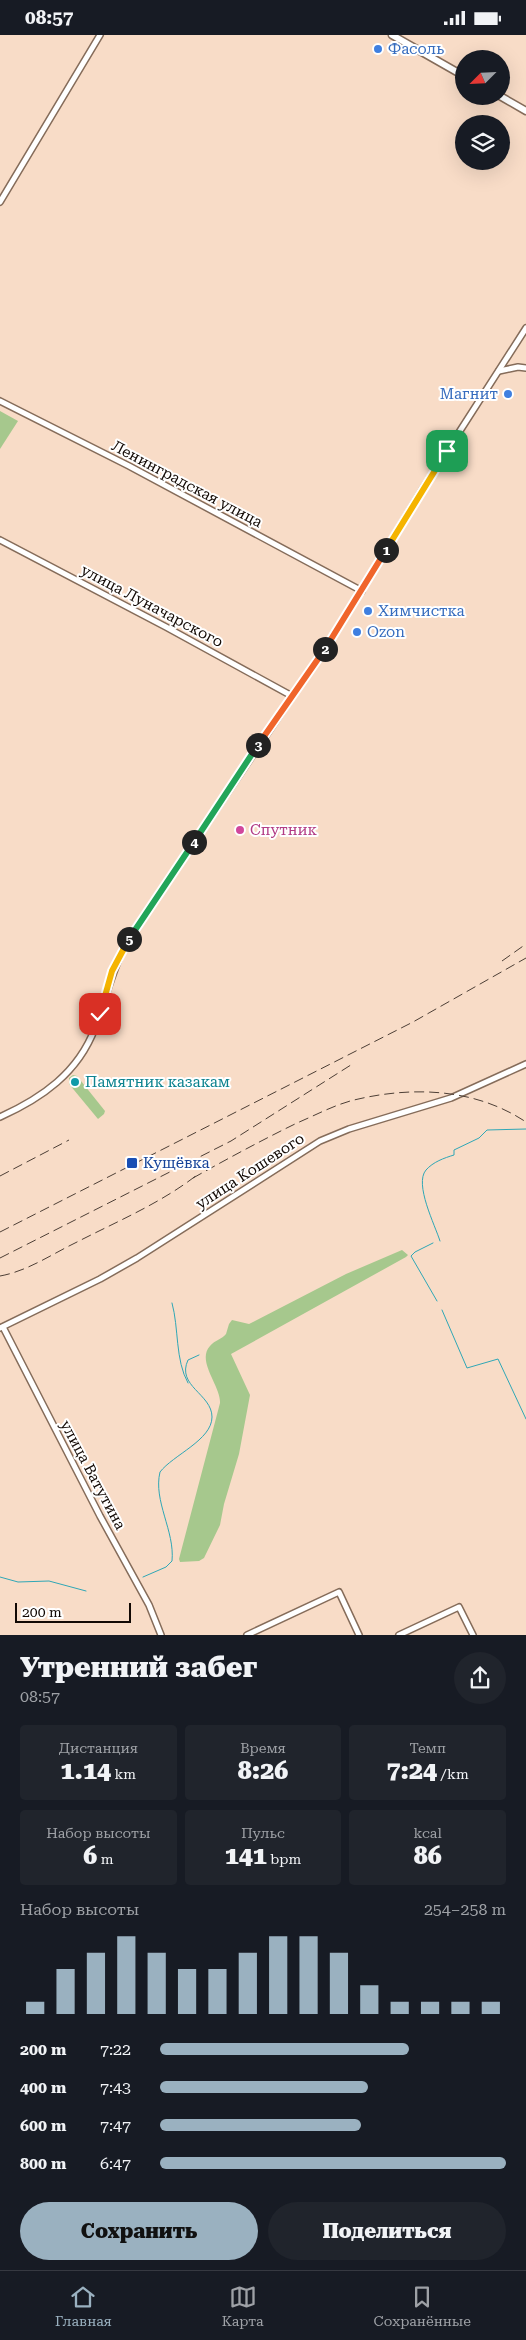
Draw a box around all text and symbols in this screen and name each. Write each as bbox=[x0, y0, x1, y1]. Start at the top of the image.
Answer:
text: 08:57 bbox=[25, 6, 74, 29]
place label: Фасоль bbox=[388, 40, 444, 58]
marker: Фасоль bbox=[372, 43, 384, 55]
north arrow bbox=[455, 50, 510, 105]
map controls bbox=[455, 50, 510, 170]
button: layers bbox=[455, 115, 510, 170]
place label: Магнит bbox=[440, 385, 498, 403]
marker: Магнит bbox=[502, 388, 514, 400]
pin bbox=[426, 430, 468, 472]
street label: Ленинградская улица bbox=[109, 437, 265, 531]
icon: arrive bbox=[433, 437, 461, 465]
pin: 1 bbox=[374, 537, 398, 563]
text: 1 bbox=[383, 542, 390, 558]
street label: улица Луначарского bbox=[78, 561, 226, 651]
place label: Химчистка bbox=[378, 602, 465, 620]
marker: Химчистка bbox=[362, 605, 374, 617]
place label: Ozon bbox=[367, 623, 405, 641]
marker: Ozon bbox=[351, 626, 363, 638]
pin: 2 bbox=[312, 637, 338, 661]
text: 2 bbox=[322, 641, 329, 657]
pin: 3 bbox=[246, 733, 270, 757]
text: 3 bbox=[255, 737, 262, 753]
place label: Спутник bbox=[250, 821, 318, 839]
marker: Спутник bbox=[234, 824, 246, 836]
pin: 4 bbox=[182, 829, 206, 855]
text: 4 bbox=[191, 834, 198, 850]
pin: 5 bbox=[116, 927, 142, 951]
text: 5 bbox=[126, 931, 133, 947]
pin bbox=[79, 993, 121, 1035]
icon: check bbox=[86, 1000, 114, 1028]
place label: Памятник казакам bbox=[85, 1073, 230, 1091]
marker: Памятник казакам bbox=[69, 1076, 81, 1088]
street label: улица Кошевого bbox=[192, 1129, 308, 1213]
place label: Кущёвка bbox=[143, 1154, 210, 1172]
marker: Кущёвка bbox=[125, 1156, 139, 1170]
street label: улица Ватутина bbox=[57, 1417, 129, 1533]
scale bar bbox=[15, 1600, 131, 1623]
text: 200 m bbox=[22, 1604, 62, 1620]
text: Утренний забег bbox=[20, 1651, 257, 1684]
button: share bbox=[454, 1652, 506, 1704]
text: 08:57 bbox=[20, 1687, 60, 1706]
text: Дистанция bbox=[59, 1740, 138, 1756]
text: Время bbox=[240, 1740, 286, 1756]
text: Темп bbox=[409, 1740, 446, 1756]
text: 1.14 bbox=[61, 1756, 111, 1785]
text: 8:26 bbox=[238, 1756, 288, 1785]
text: 7:24 bbox=[387, 1756, 437, 1785]
text: km bbox=[111, 1766, 136, 1782]
text: /km bbox=[437, 1766, 469, 1782]
text: Набор высоты bbox=[46, 1825, 150, 1841]
text: Пульс bbox=[241, 1825, 285, 1841]
text: kcal bbox=[414, 1825, 442, 1841]
text: 6 bbox=[83, 1841, 97, 1870]
text: 141 bbox=[225, 1841, 267, 1870]
text: 86 bbox=[414, 1841, 442, 1870]
text: m bbox=[97, 1851, 113, 1867]
text: bpm bbox=[267, 1851, 301, 1867]
text: Набор высоты bbox=[20, 1900, 139, 1919]
text: 254–258 m bbox=[424, 1900, 506, 1919]
text: 200 m bbox=[20, 2040, 66, 2059]
text: 7:22 bbox=[100, 2040, 131, 2059]
text: 400 m bbox=[20, 2078, 66, 2097]
text: 7:43 bbox=[100, 2078, 131, 2097]
text: 600 m bbox=[20, 2116, 66, 2135]
text: 7:47 bbox=[100, 2116, 131, 2135]
text: 800 m bbox=[20, 2154, 66, 2173]
text: 6:47 bbox=[100, 2154, 131, 2173]
button: Сохранить bbox=[20, 2202, 258, 2260]
button: Поделиться bbox=[268, 2202, 506, 2260]
tab: Главная bbox=[55, 2283, 112, 2329]
tab: Карта bbox=[222, 2283, 264, 2329]
tab: Сохранённые bbox=[374, 2283, 471, 2329]

